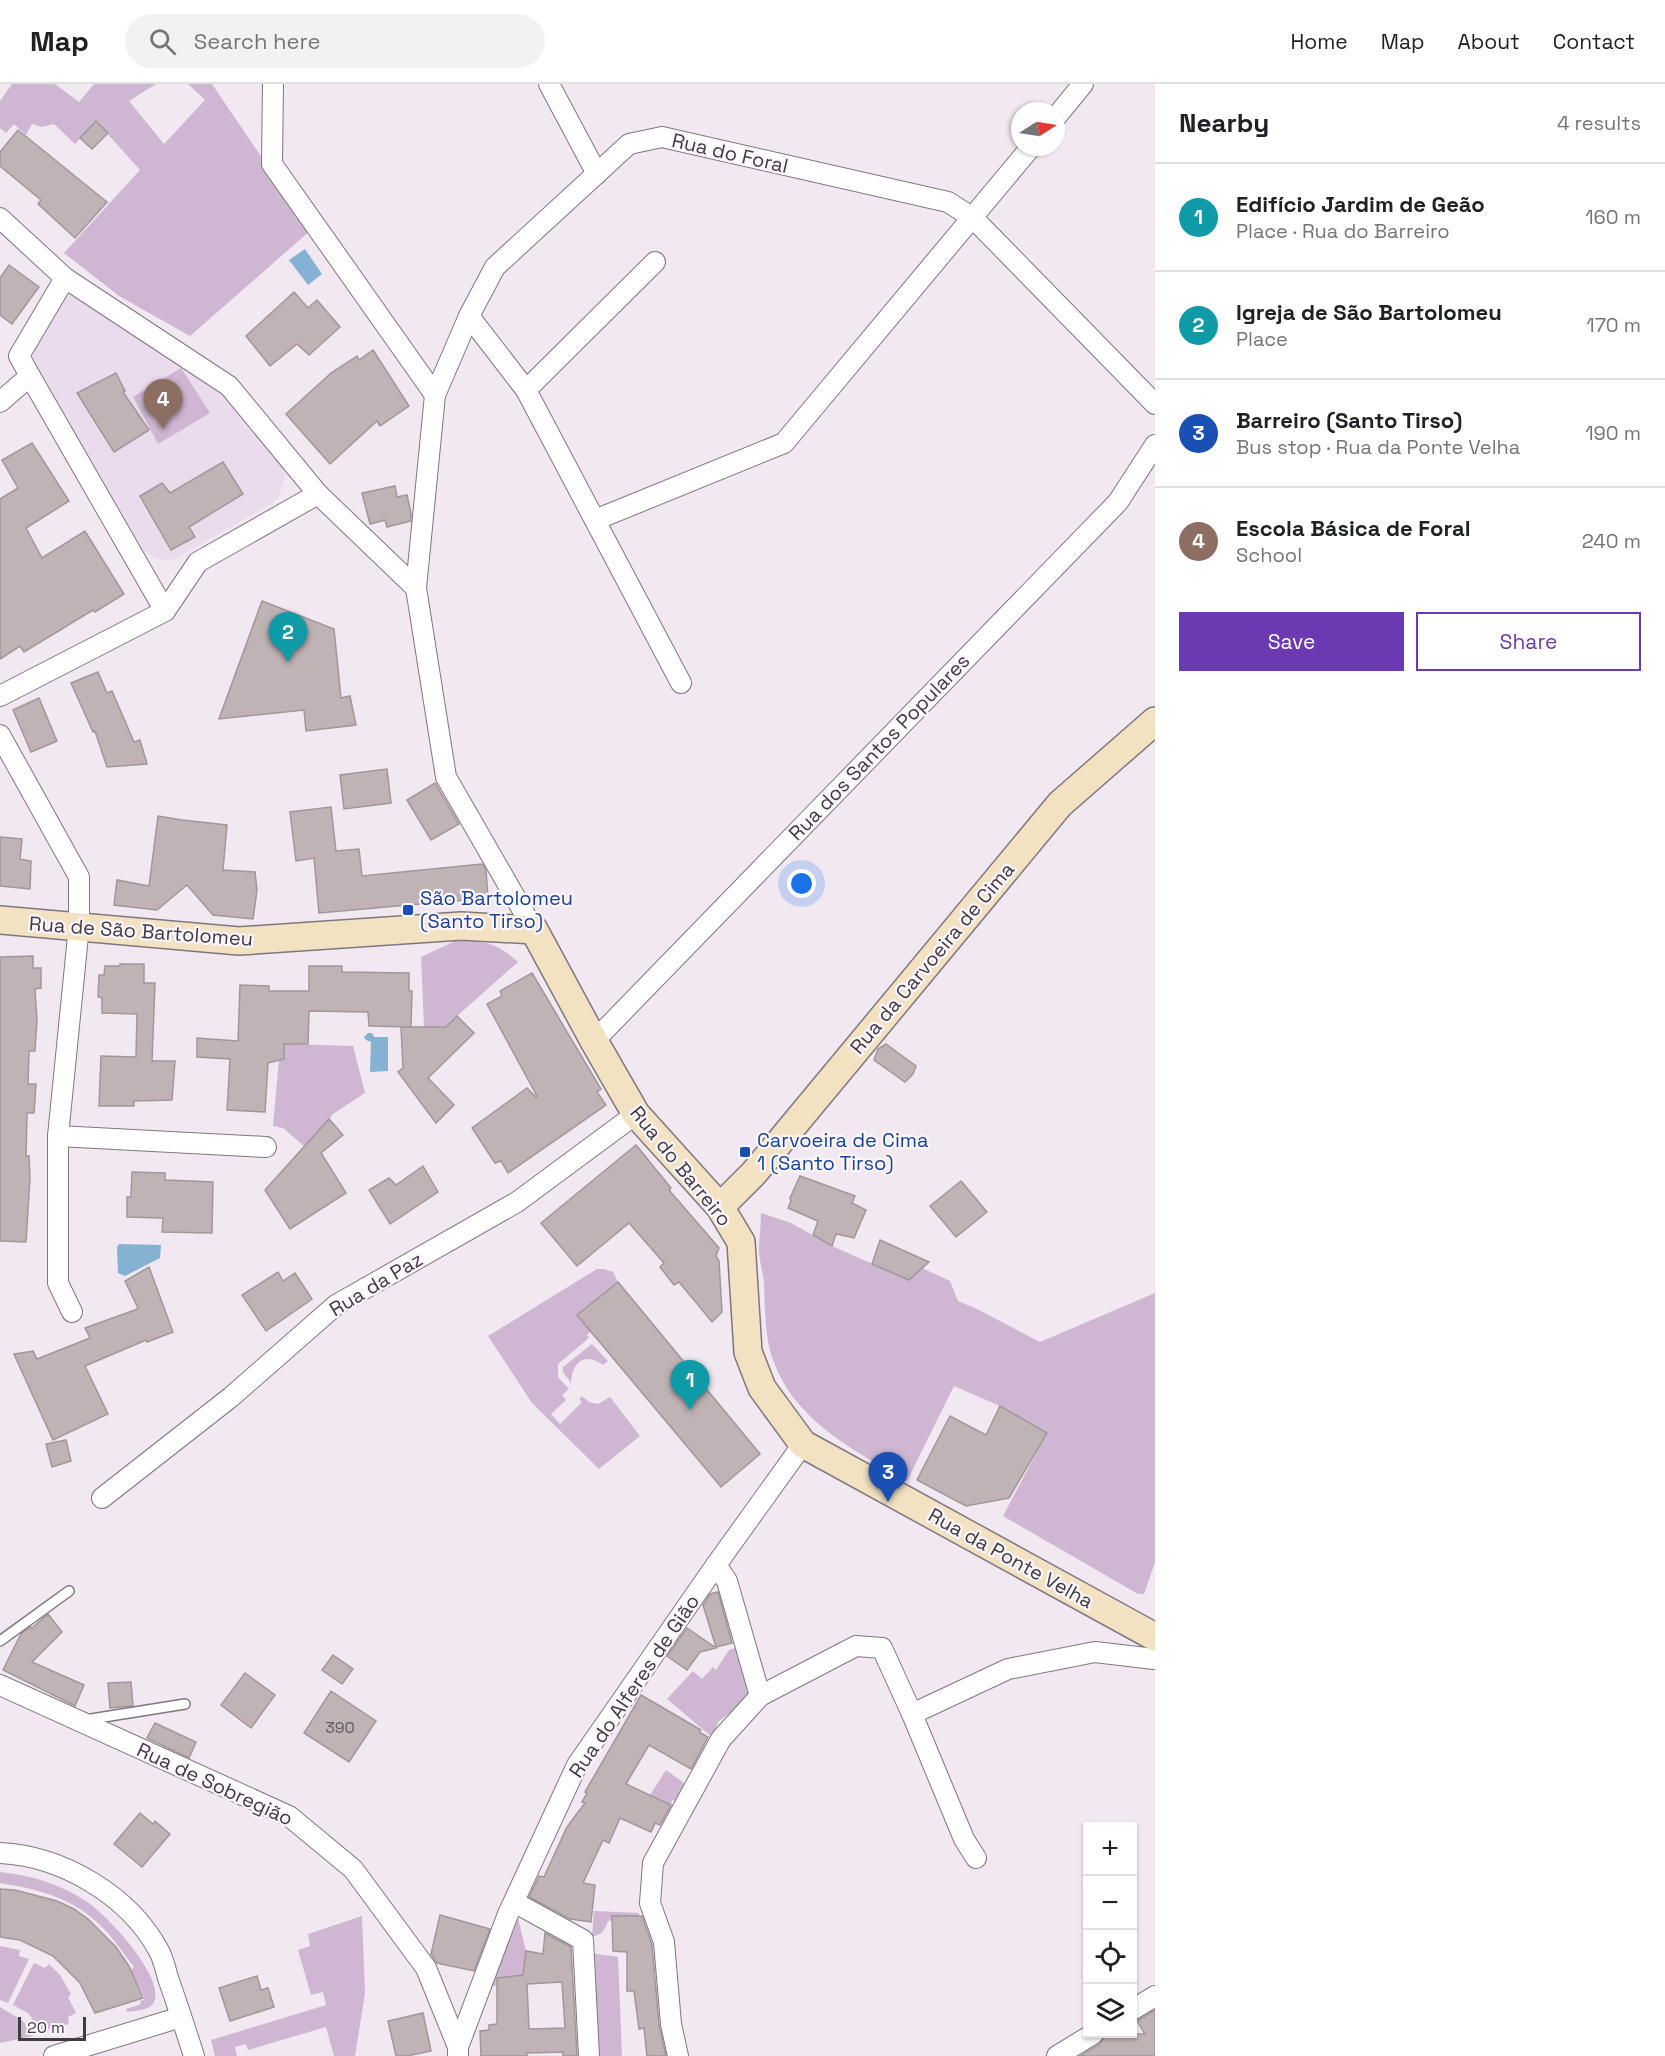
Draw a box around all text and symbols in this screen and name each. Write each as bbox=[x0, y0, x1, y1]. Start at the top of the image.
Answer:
search box bbox=[125, 14, 545, 68]
text: Map bbox=[30, 23, 89, 59]
icon: search bbox=[146, 25, 179, 58]
text: Search here bbox=[194, 27, 321, 55]
text: Home bbox=[1290, 28, 1348, 55]
text: Map bbox=[1381, 28, 1425, 55]
text: About bbox=[1458, 28, 1520, 55]
text: Contact bbox=[1553, 28, 1635, 55]
north arrow bbox=[1011, 102, 1065, 156]
text: Nearby bbox=[1179, 106, 1269, 140]
text: 4 results bbox=[1557, 110, 1641, 136]
street label: Rua do Foral bbox=[669, 127, 791, 179]
text: Edifício Jardim de Geão bbox=[1236, 190, 1485, 218]
text: 1 bbox=[1194, 204, 1203, 230]
text: 160 m bbox=[1585, 204, 1641, 230]
text: Place · Rua do Barreiro bbox=[1236, 218, 1450, 244]
text: Igreja de São Bartolomeu bbox=[1236, 298, 1502, 326]
text: 2 bbox=[1193, 312, 1204, 338]
text: 170 m bbox=[1586, 312, 1641, 338]
text: Place bbox=[1236, 326, 1288, 352]
pin: 4 bbox=[144, 380, 182, 429]
text: Barreiro (Santo Tirso) bbox=[1236, 406, 1462, 434]
text: 3 bbox=[1192, 420, 1205, 446]
text: 190 m bbox=[1585, 420, 1641, 446]
text: Bus stop · Rua da Ponte Velha bbox=[1236, 434, 1520, 460]
text: Escola Básica de Foral bbox=[1236, 514, 1471, 542]
text: 4 bbox=[1192, 528, 1205, 554]
text: 240 m bbox=[1582, 528, 1641, 554]
text: School bbox=[1236, 542, 1302, 568]
pin: 2 bbox=[268, 612, 308, 662]
button: Save bbox=[1179, 612, 1404, 671]
button: Share bbox=[1416, 612, 1641, 671]
street label: Rua dos Santos Populares bbox=[783, 648, 975, 846]
street label: Rua da Carvoeira de Cima bbox=[844, 857, 1020, 1059]
your location bbox=[787, 869, 816, 898]
place label: São Bartolomeu (Santo Tirso) bbox=[420, 885, 573, 934]
marker: São Bartolomeu (Santo Tirso) bbox=[401, 903, 415, 917]
street label: Rua de São Bartolomeu bbox=[28, 910, 254, 952]
street label: Rua do Barreiro bbox=[624, 1100, 738, 1232]
place label: Carvoeira de Cima 1 (Santo Tirso) bbox=[757, 1127, 929, 1176]
marker: Carvoeira de Cima 1 (Santo Tirso) bbox=[738, 1145, 752, 1159]
street label: Rua da Paz bbox=[324, 1246, 428, 1322]
pin: 1 bbox=[670, 1360, 710, 1410]
pin: 3 bbox=[868, 1452, 908, 1502]
street label: Rua da Ponte Velha bbox=[924, 1502, 1098, 1614]
street label: Rua do Alferes de Gião bbox=[563, 1589, 705, 1783]
house number: 390 bbox=[325, 1717, 355, 1738]
street label: Rua de Sobregião bbox=[133, 1736, 297, 1832]
map controls bbox=[1083, 1822, 1137, 2038]
button: + bbox=[1083, 1822, 1137, 1876]
button: − bbox=[1083, 1876, 1137, 1930]
button: locate bbox=[1083, 1930, 1137, 1984]
button: layers bbox=[1083, 1984, 1137, 2038]
scale bar bbox=[18, 2014, 86, 2042]
text: 20 m bbox=[27, 2017, 65, 2038]

